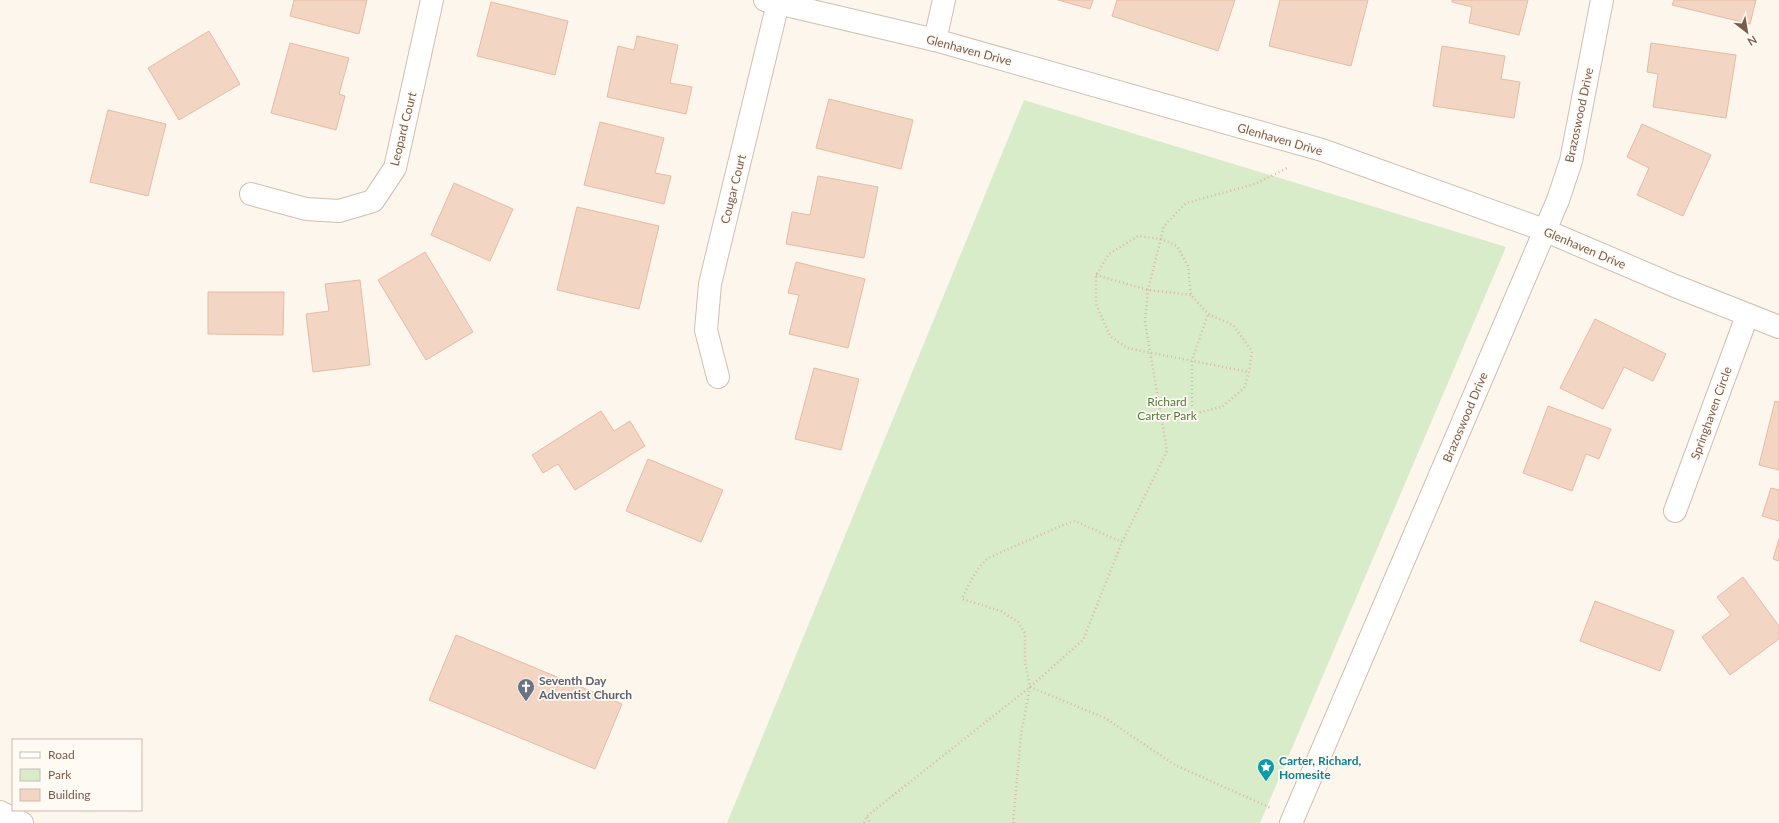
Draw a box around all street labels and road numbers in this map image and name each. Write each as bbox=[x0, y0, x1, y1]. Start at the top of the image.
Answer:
street label: Glenhaven Drive bbox=[925, 31, 1013, 69]
street label: Brazoswood Drive bbox=[1562, 66, 1596, 164]
street label: Leopard Court bbox=[387, 90, 420, 167]
street label: Glenhaven Drive bbox=[1236, 120, 1324, 158]
street label: Cougar Court bbox=[717, 152, 749, 225]
street label: Glenhaven Drive bbox=[1542, 224, 1628, 272]
street label: Springhaven Circle bbox=[1687, 364, 1735, 462]
street label: Brazoswood Drive bbox=[1439, 370, 1491, 464]

